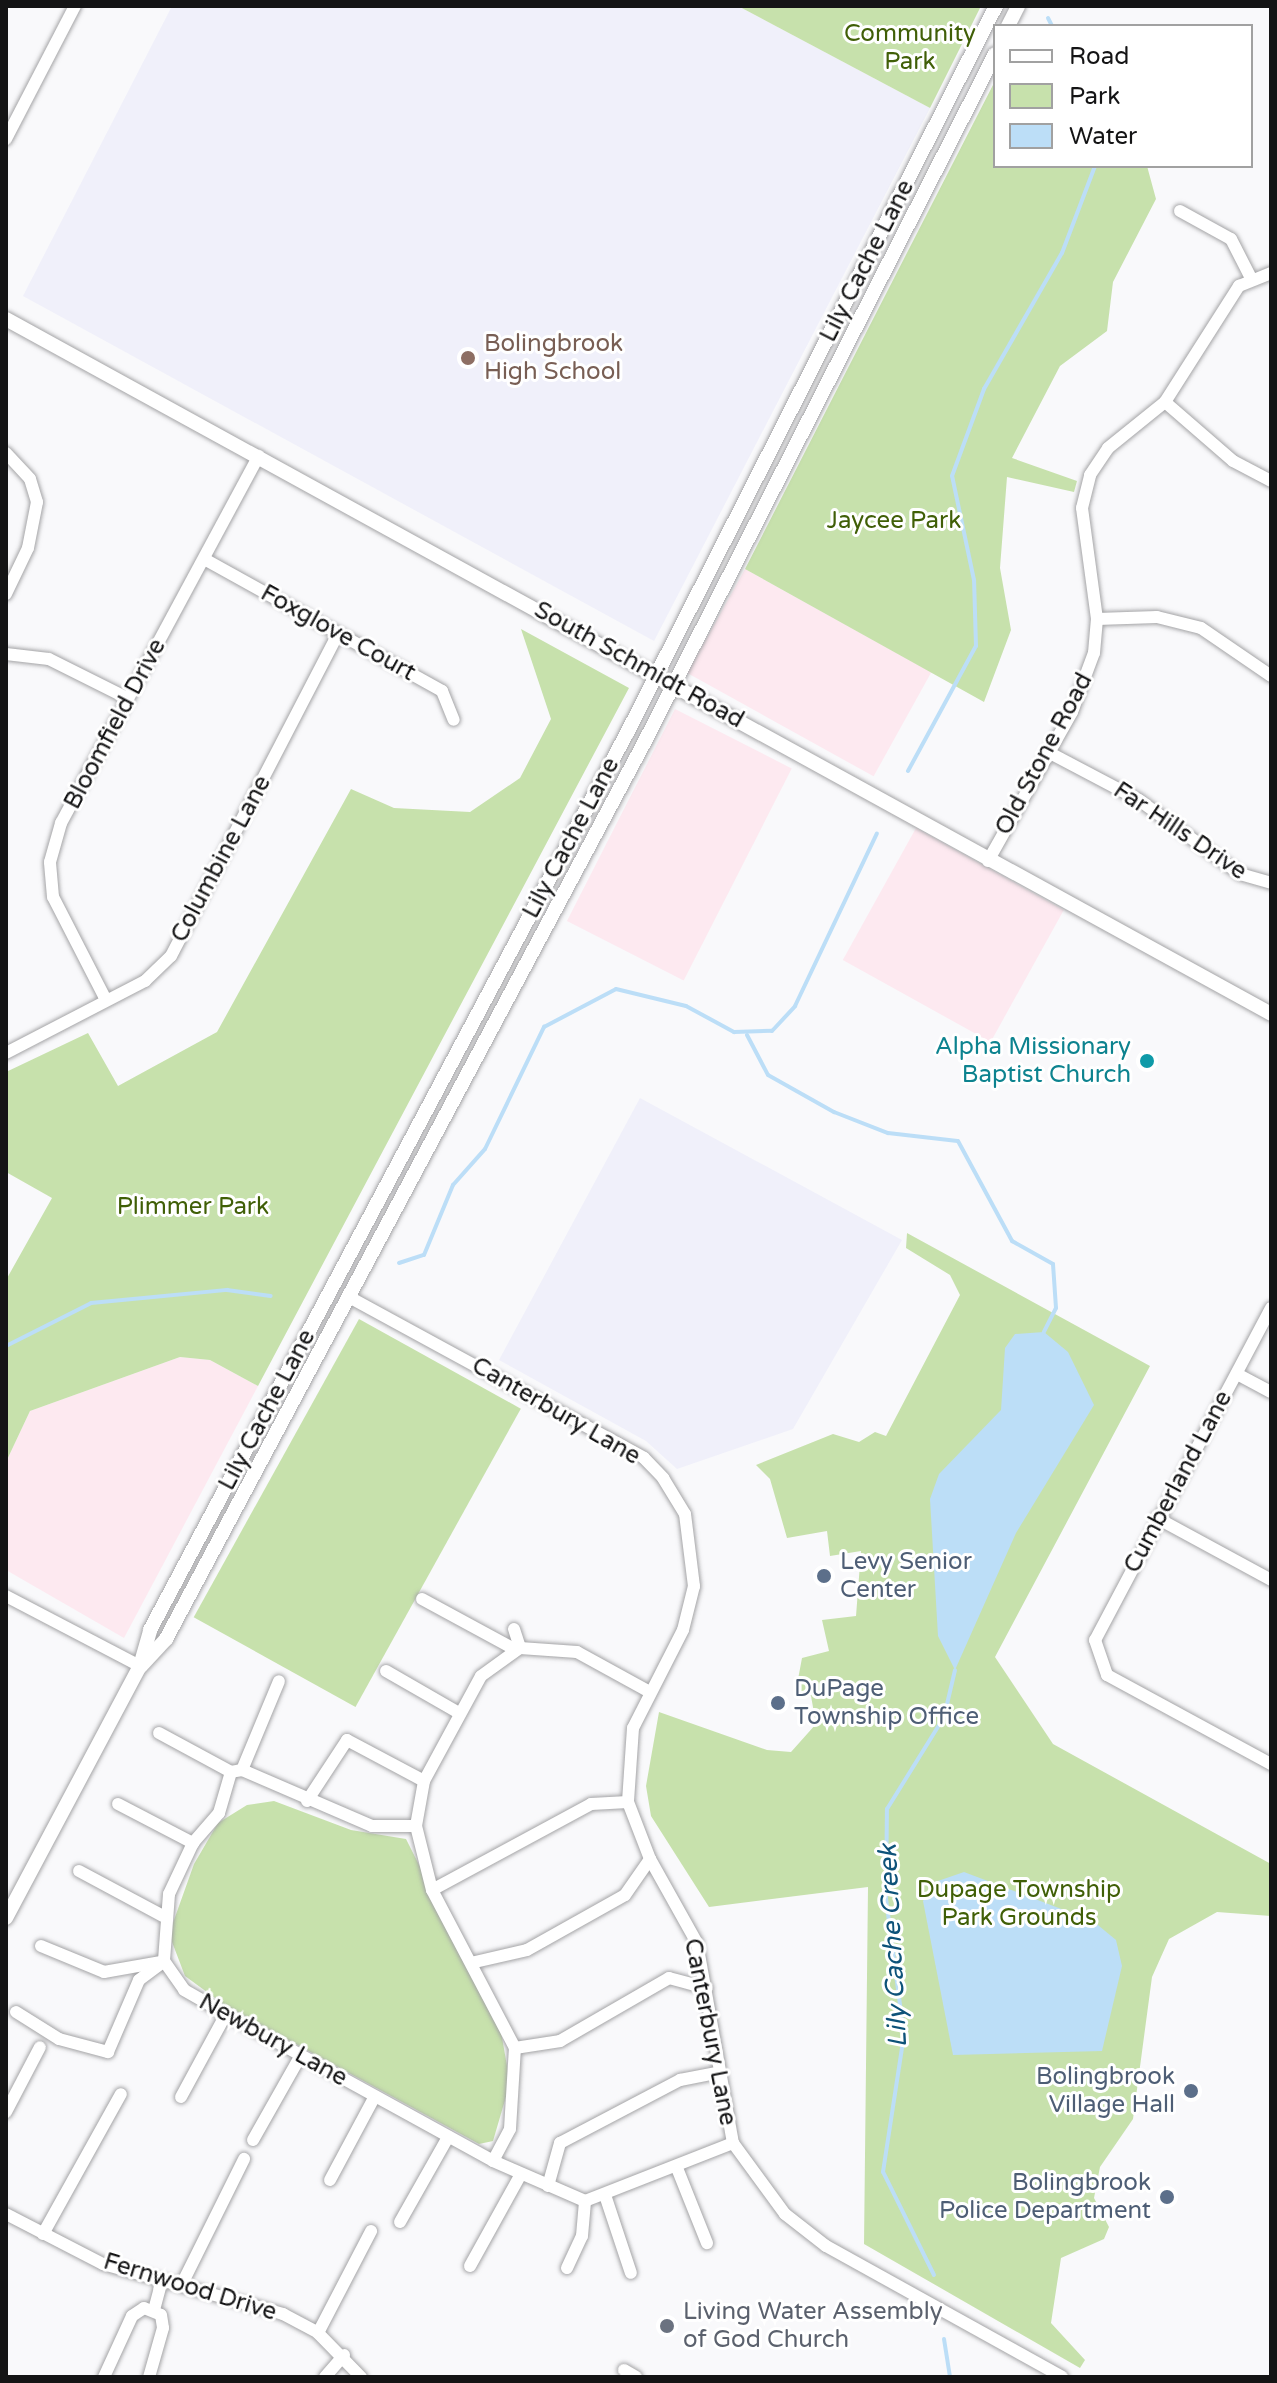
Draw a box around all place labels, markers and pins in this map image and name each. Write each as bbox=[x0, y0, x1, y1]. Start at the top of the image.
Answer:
place label: Bolingbrook High School bbox=[484, 330, 623, 386]
marker: Bolingbrook High School bbox=[459, 349, 477, 367]
place label: Alpha Missionary Baptist Church bbox=[935, 1033, 1131, 1089]
marker: Alpha Missionary Baptist Church bbox=[1138, 1052, 1156, 1070]
place label: Levy Senior Center bbox=[840, 1548, 972, 1604]
marker: Levy Senior Center bbox=[815, 1567, 833, 1585]
place label: DuPage Township Office bbox=[794, 1675, 979, 1731]
marker: DuPage Township Office bbox=[769, 1694, 787, 1712]
place label: Bolingbrook Village Hall bbox=[1036, 2063, 1175, 2119]
marker: Bolingbrook Village Hall bbox=[1182, 2082, 1200, 2100]
place label: Bolingbrook Police Department bbox=[939, 2169, 1151, 2225]
marker: Bolingbrook Police Department bbox=[1158, 2188, 1176, 2206]
place label: Living Water Assembly of God Church bbox=[683, 2298, 943, 2354]
marker: Living Water Assembly of God Church bbox=[658, 2317, 676, 2335]

